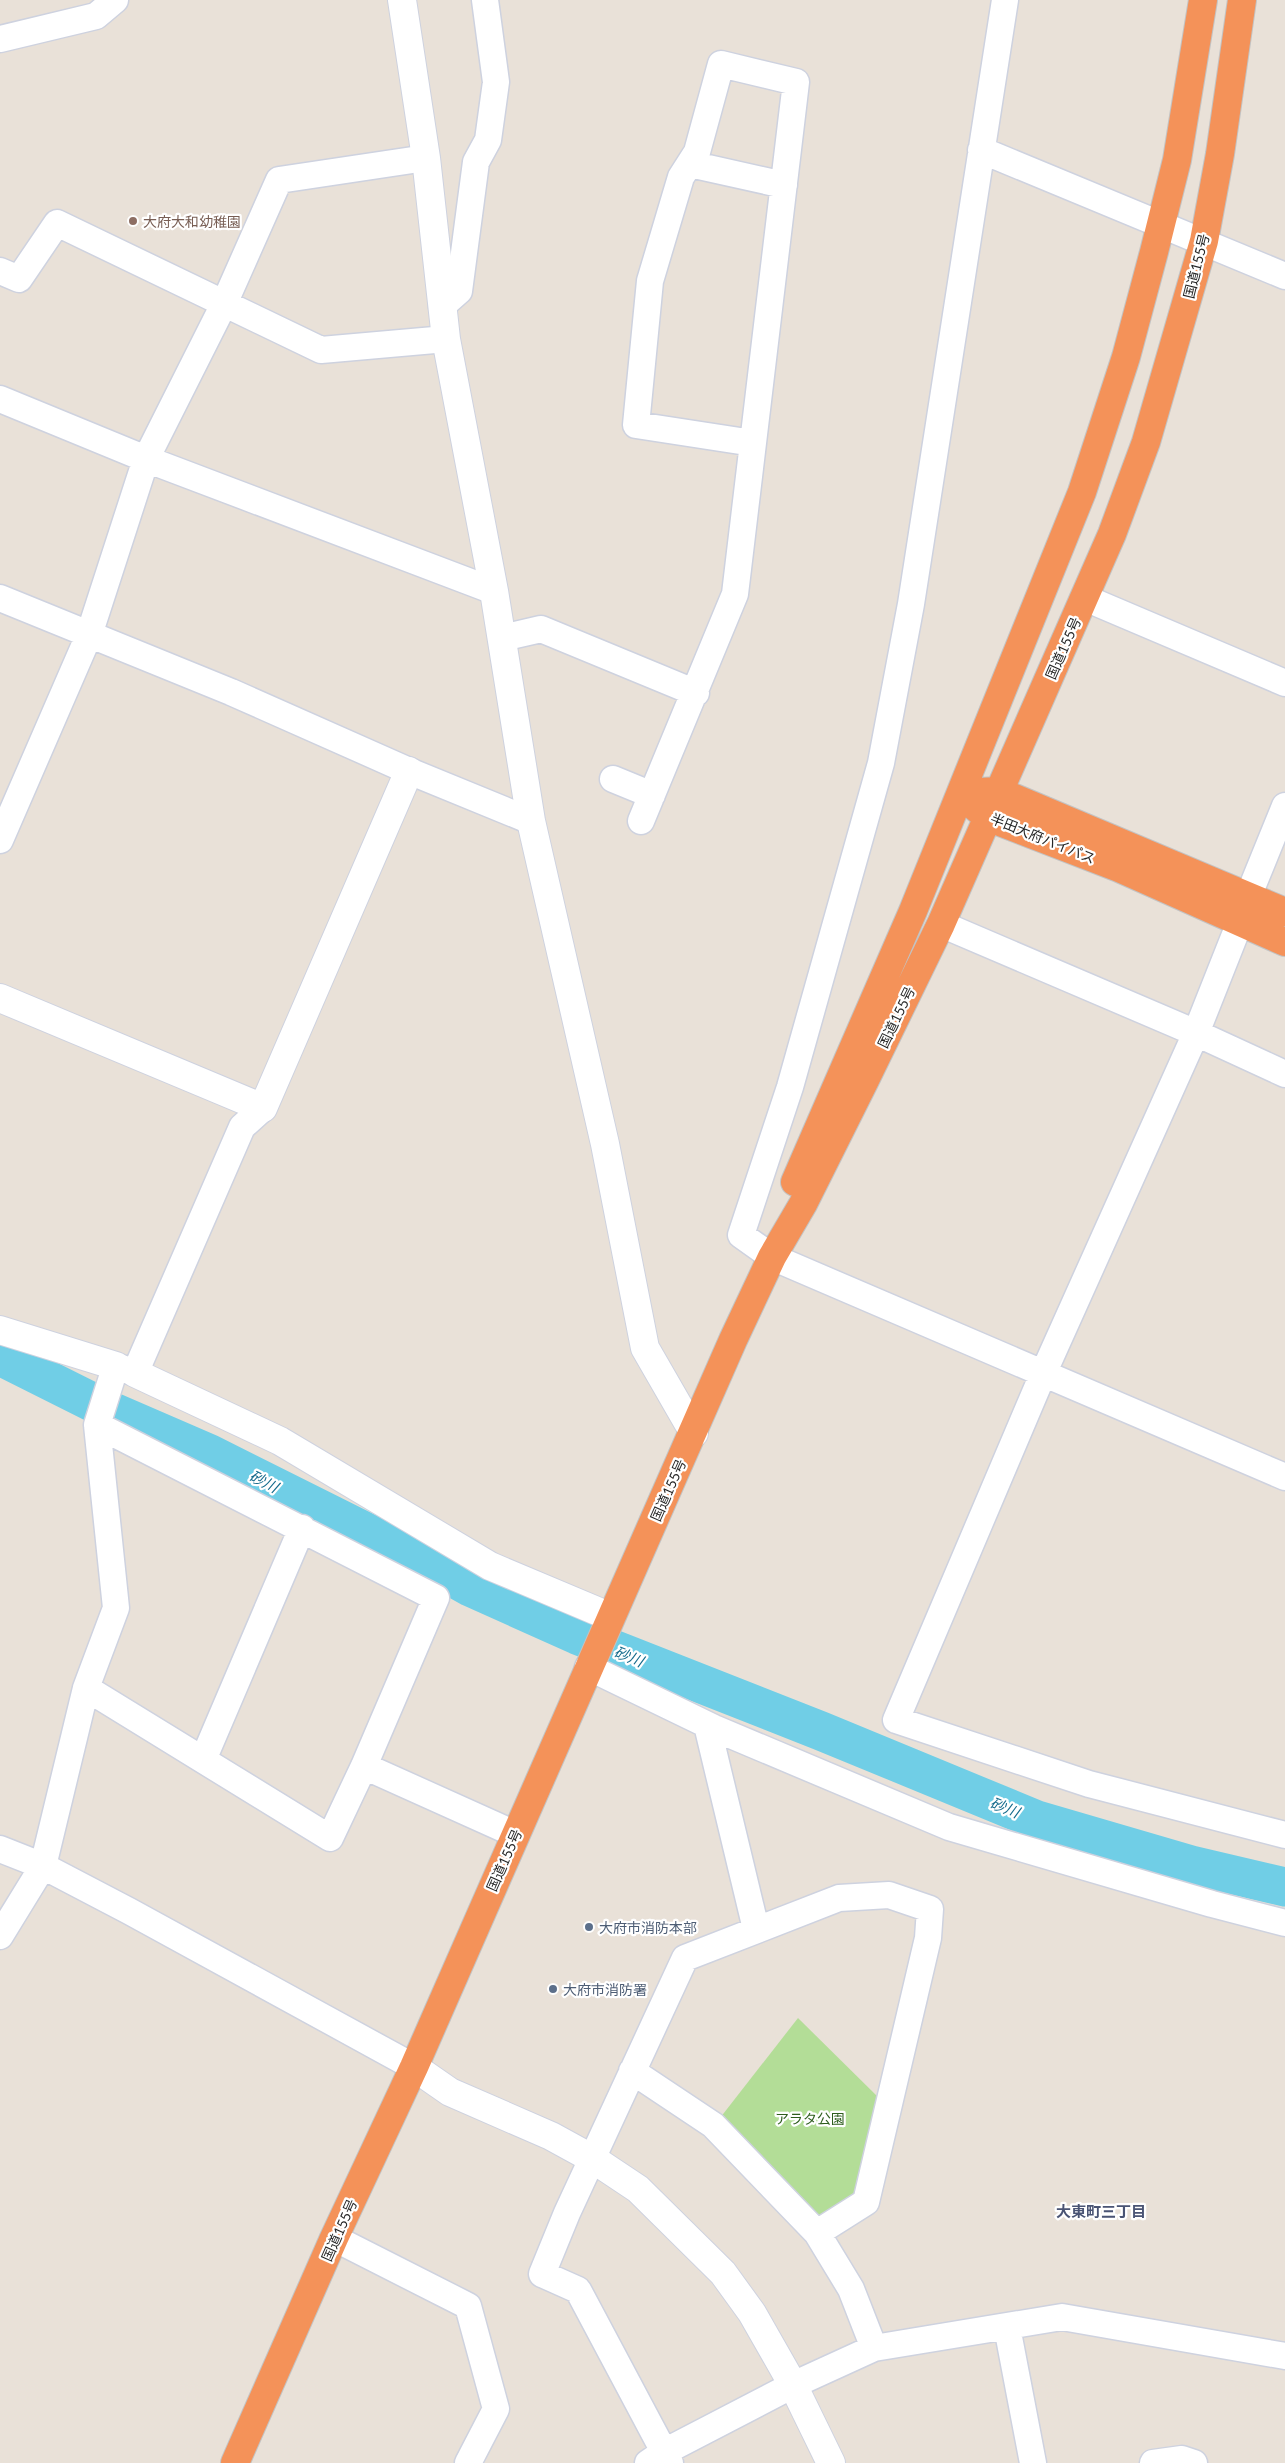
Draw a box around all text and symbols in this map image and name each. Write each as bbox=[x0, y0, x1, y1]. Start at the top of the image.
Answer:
place label: 大府大和幼稚園 bbox=[143, 213, 241, 230]
marker: 大府大和幼稚園 bbox=[127, 215, 139, 227]
street label: 国道155号 bbox=[1180, 232, 1212, 300]
street label: 国道155号 bbox=[1042, 614, 1084, 682]
street label: 半田大府パイパス bbox=[988, 809, 1098, 867]
street label: 国道155号 bbox=[874, 983, 918, 1051]
street label: 国道155号 bbox=[647, 1456, 689, 1524]
water label: 砂川 bbox=[247, 1466, 283, 1497]
water label: 砂川 bbox=[612, 1642, 648, 1671]
water label: 砂川 bbox=[988, 1793, 1024, 1822]
street label: 国道155号 bbox=[483, 1826, 525, 1894]
place label: 大府市消防本部 bbox=[599, 1919, 697, 1936]
marker: 大府市消防本部 bbox=[583, 1921, 595, 1933]
place label: 大府市消防署 bbox=[563, 1981, 647, 1998]
marker: 大府市消防署 bbox=[547, 1983, 559, 1995]
park label: アラタ公園 bbox=[775, 2110, 845, 2127]
street label: 国道155号 bbox=[318, 2196, 360, 2264]
district label: 大東町三丁目 bbox=[1056, 2202, 1146, 2220]

